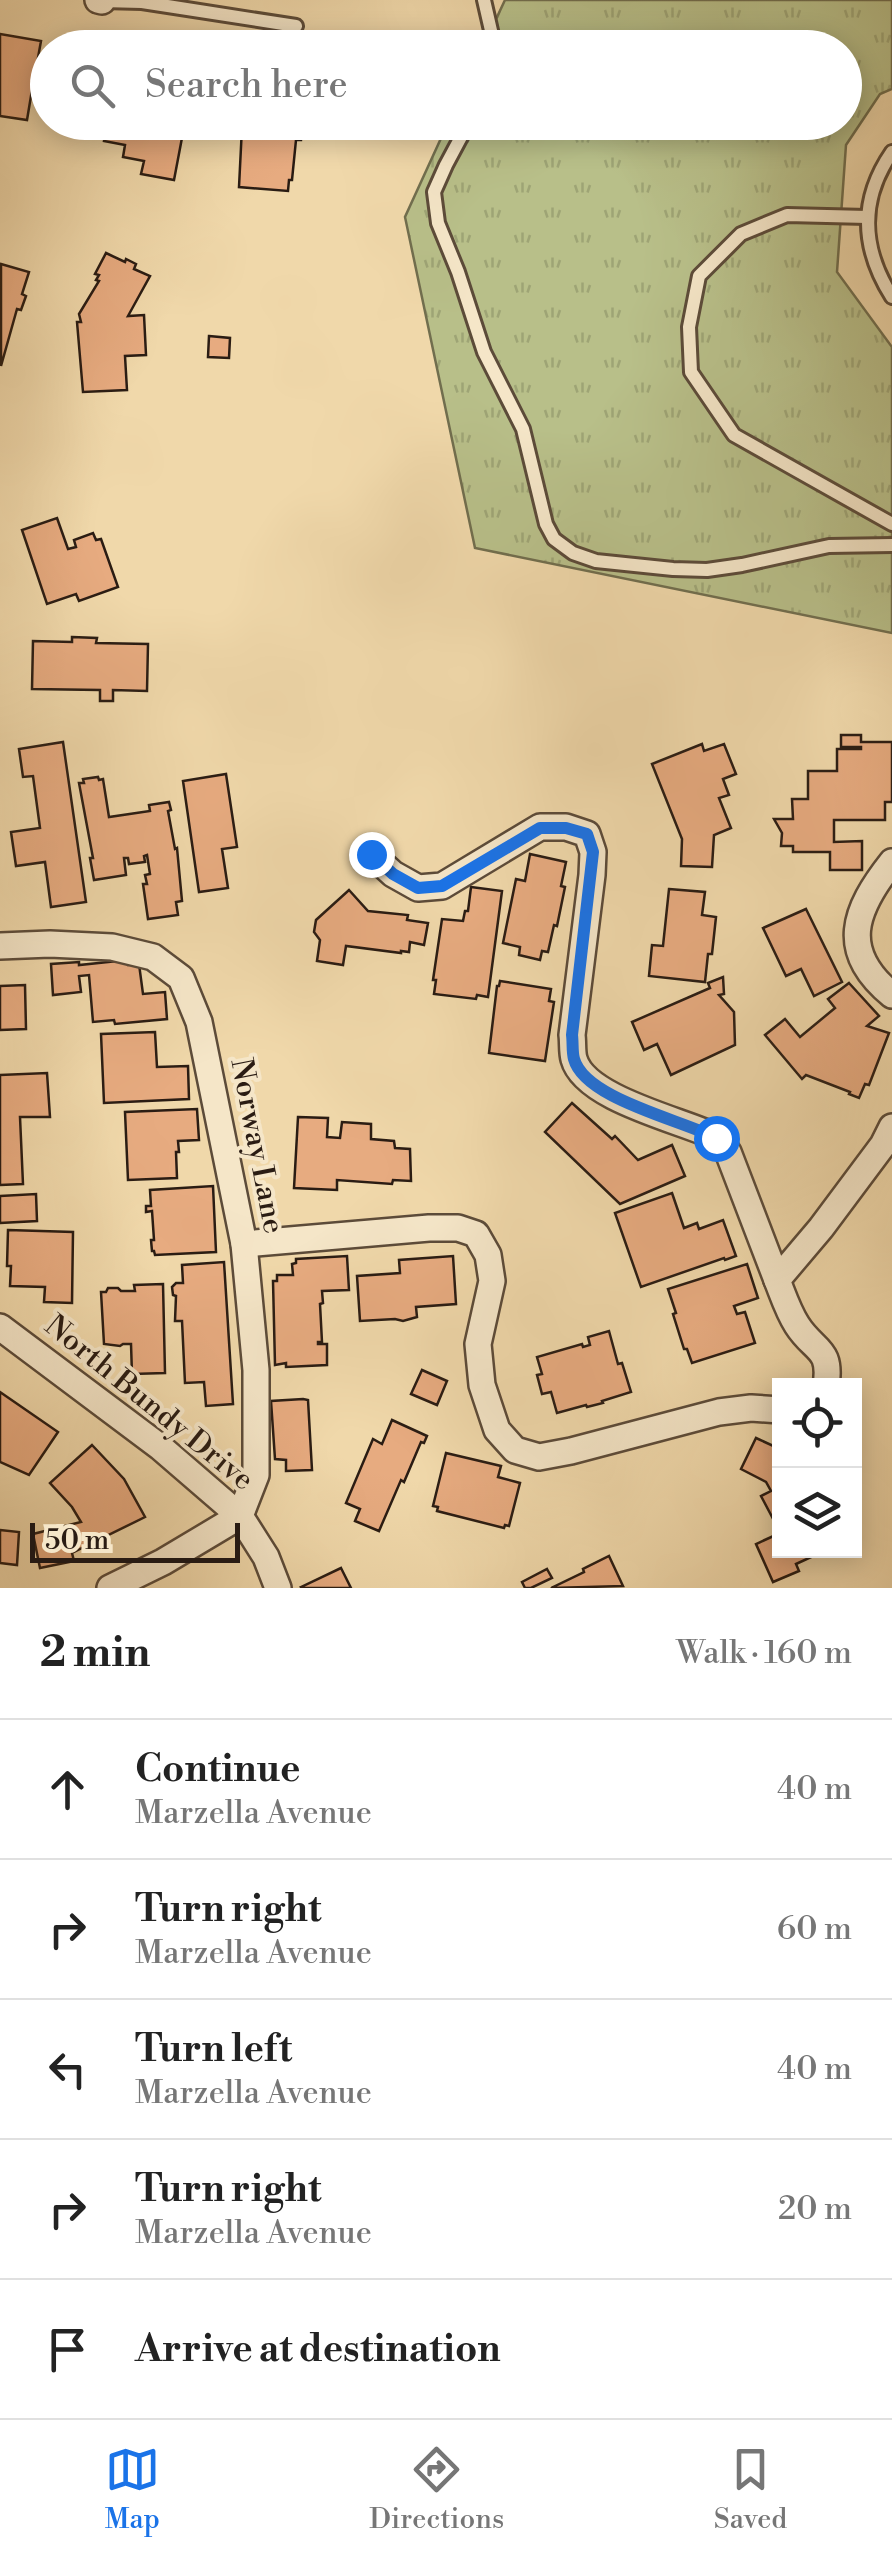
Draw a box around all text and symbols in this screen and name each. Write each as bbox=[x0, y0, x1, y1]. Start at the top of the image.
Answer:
search box bbox=[30, 30, 862, 140]
icon: search bbox=[65, 58, 120, 113]
text: Search here bbox=[145, 62, 348, 109]
route end bbox=[349, 832, 395, 878]
street label: Norway Lane bbox=[221, 1055, 293, 1237]
route start bbox=[694, 1116, 740, 1162]
street label: North Bundy Drive bbox=[37, 1307, 261, 1499]
map controls bbox=[772, 1378, 862, 1558]
button: locate bbox=[772, 1378, 862, 1468]
button: layers bbox=[772, 1468, 862, 1558]
scale bar bbox=[30, 1518, 240, 1562]
text: 50 m bbox=[45, 1523, 109, 1558]
text: 2 min bbox=[40, 1627, 150, 1680]
text: Walk · 160 m bbox=[676, 1633, 852, 1673]
text: Continue bbox=[135, 1746, 300, 1793]
icon: ahead bbox=[40, 1762, 95, 1817]
text: 40 m bbox=[777, 1769, 852, 1809]
text: Marzella Avenue bbox=[135, 1793, 372, 1833]
text: Turn right bbox=[135, 1886, 321, 1933]
icon: right bbox=[40, 1902, 95, 1957]
text: 60 m bbox=[777, 1909, 852, 1949]
text: Marzella Avenue bbox=[135, 1933, 372, 1973]
text: Turn left bbox=[135, 2026, 292, 2073]
icon: left bbox=[40, 2042, 95, 2097]
text: 40 m bbox=[777, 2049, 852, 2089]
text: Marzella Avenue bbox=[135, 2073, 372, 2113]
text: Turn right bbox=[135, 2166, 321, 2213]
icon: right bbox=[40, 2182, 95, 2237]
text: 20 m bbox=[778, 2189, 852, 2229]
text: Marzella Avenue bbox=[135, 2213, 372, 2253]
icon: arrive bbox=[40, 2322, 95, 2377]
text: Arrive at destination bbox=[135, 2326, 501, 2373]
tab: Map bbox=[105, 2442, 160, 2537]
tab: Directions bbox=[369, 2442, 504, 2537]
tab: Saved bbox=[714, 2442, 787, 2537]

